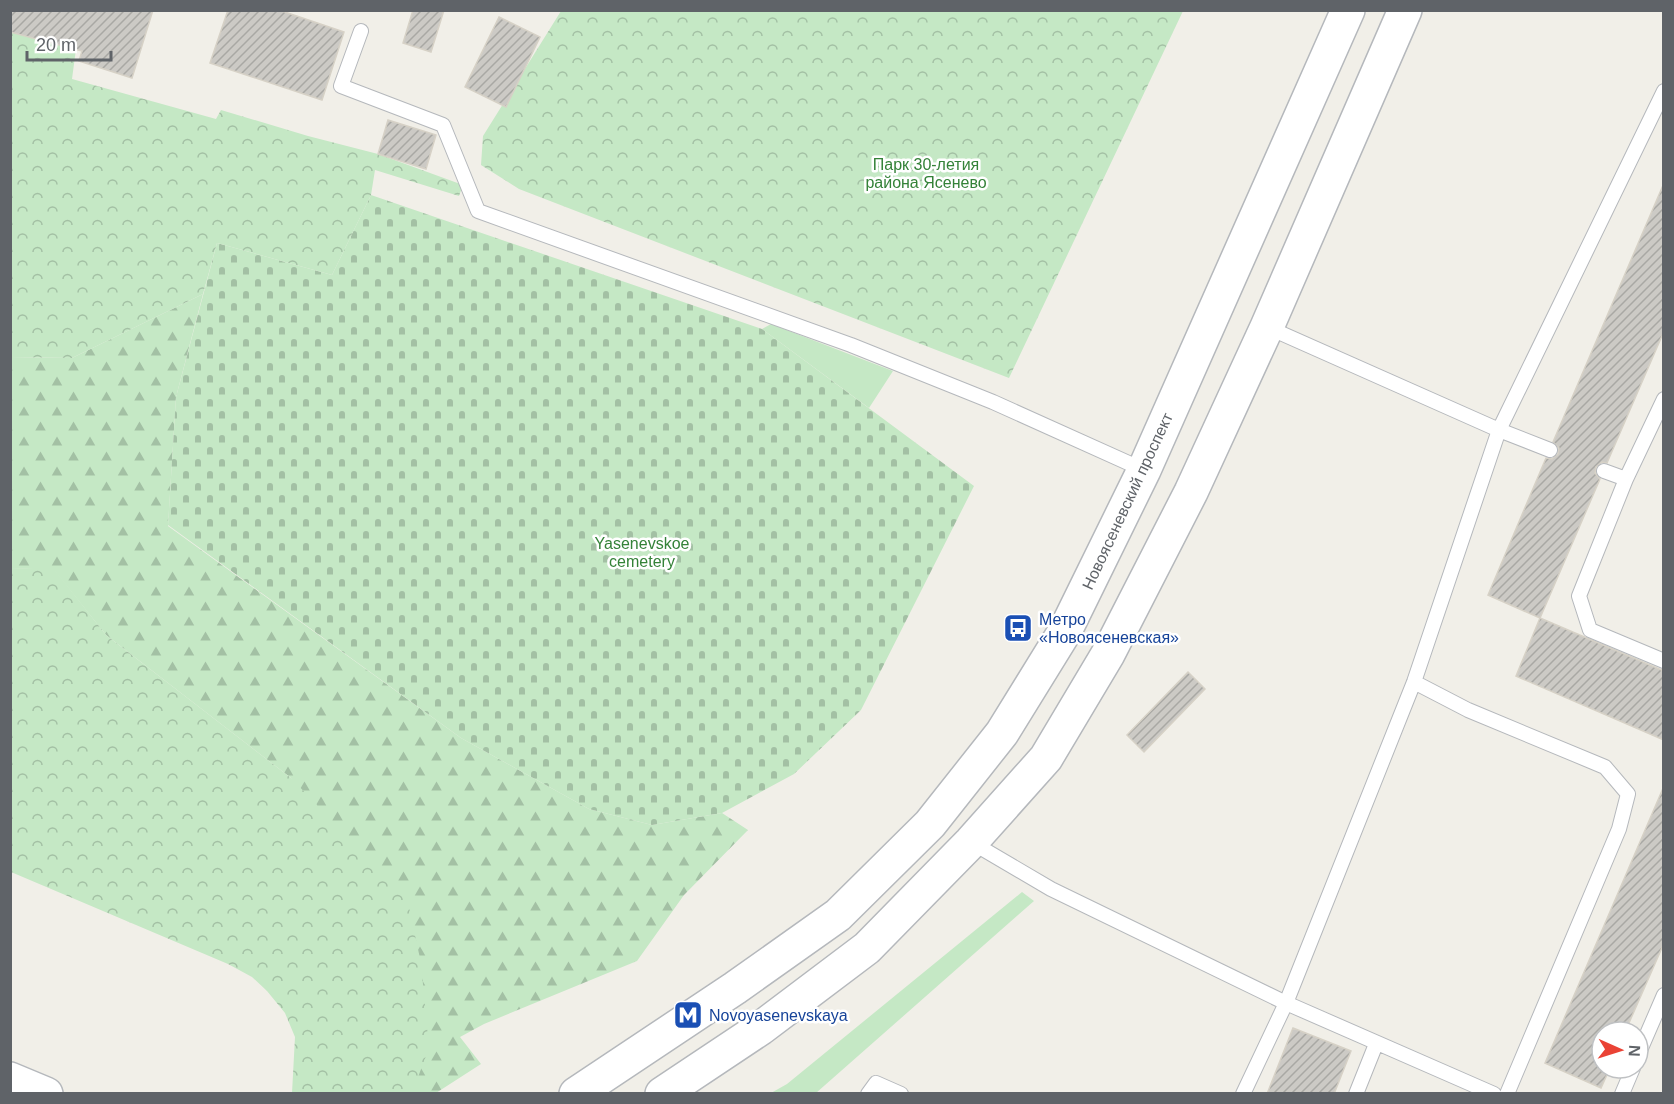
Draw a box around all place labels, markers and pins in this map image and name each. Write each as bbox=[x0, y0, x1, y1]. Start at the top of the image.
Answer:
place label: Метро «Новоясеневская» bbox=[1039, 611, 1179, 646]
bus stop icon: Метро «Новоясеневская» bbox=[1002, 612, 1034, 644]
metro station icon: Novoyasenevskaya bbox=[672, 999, 704, 1031]
place label: Novoyasenevskaya bbox=[709, 1007, 848, 1024]

